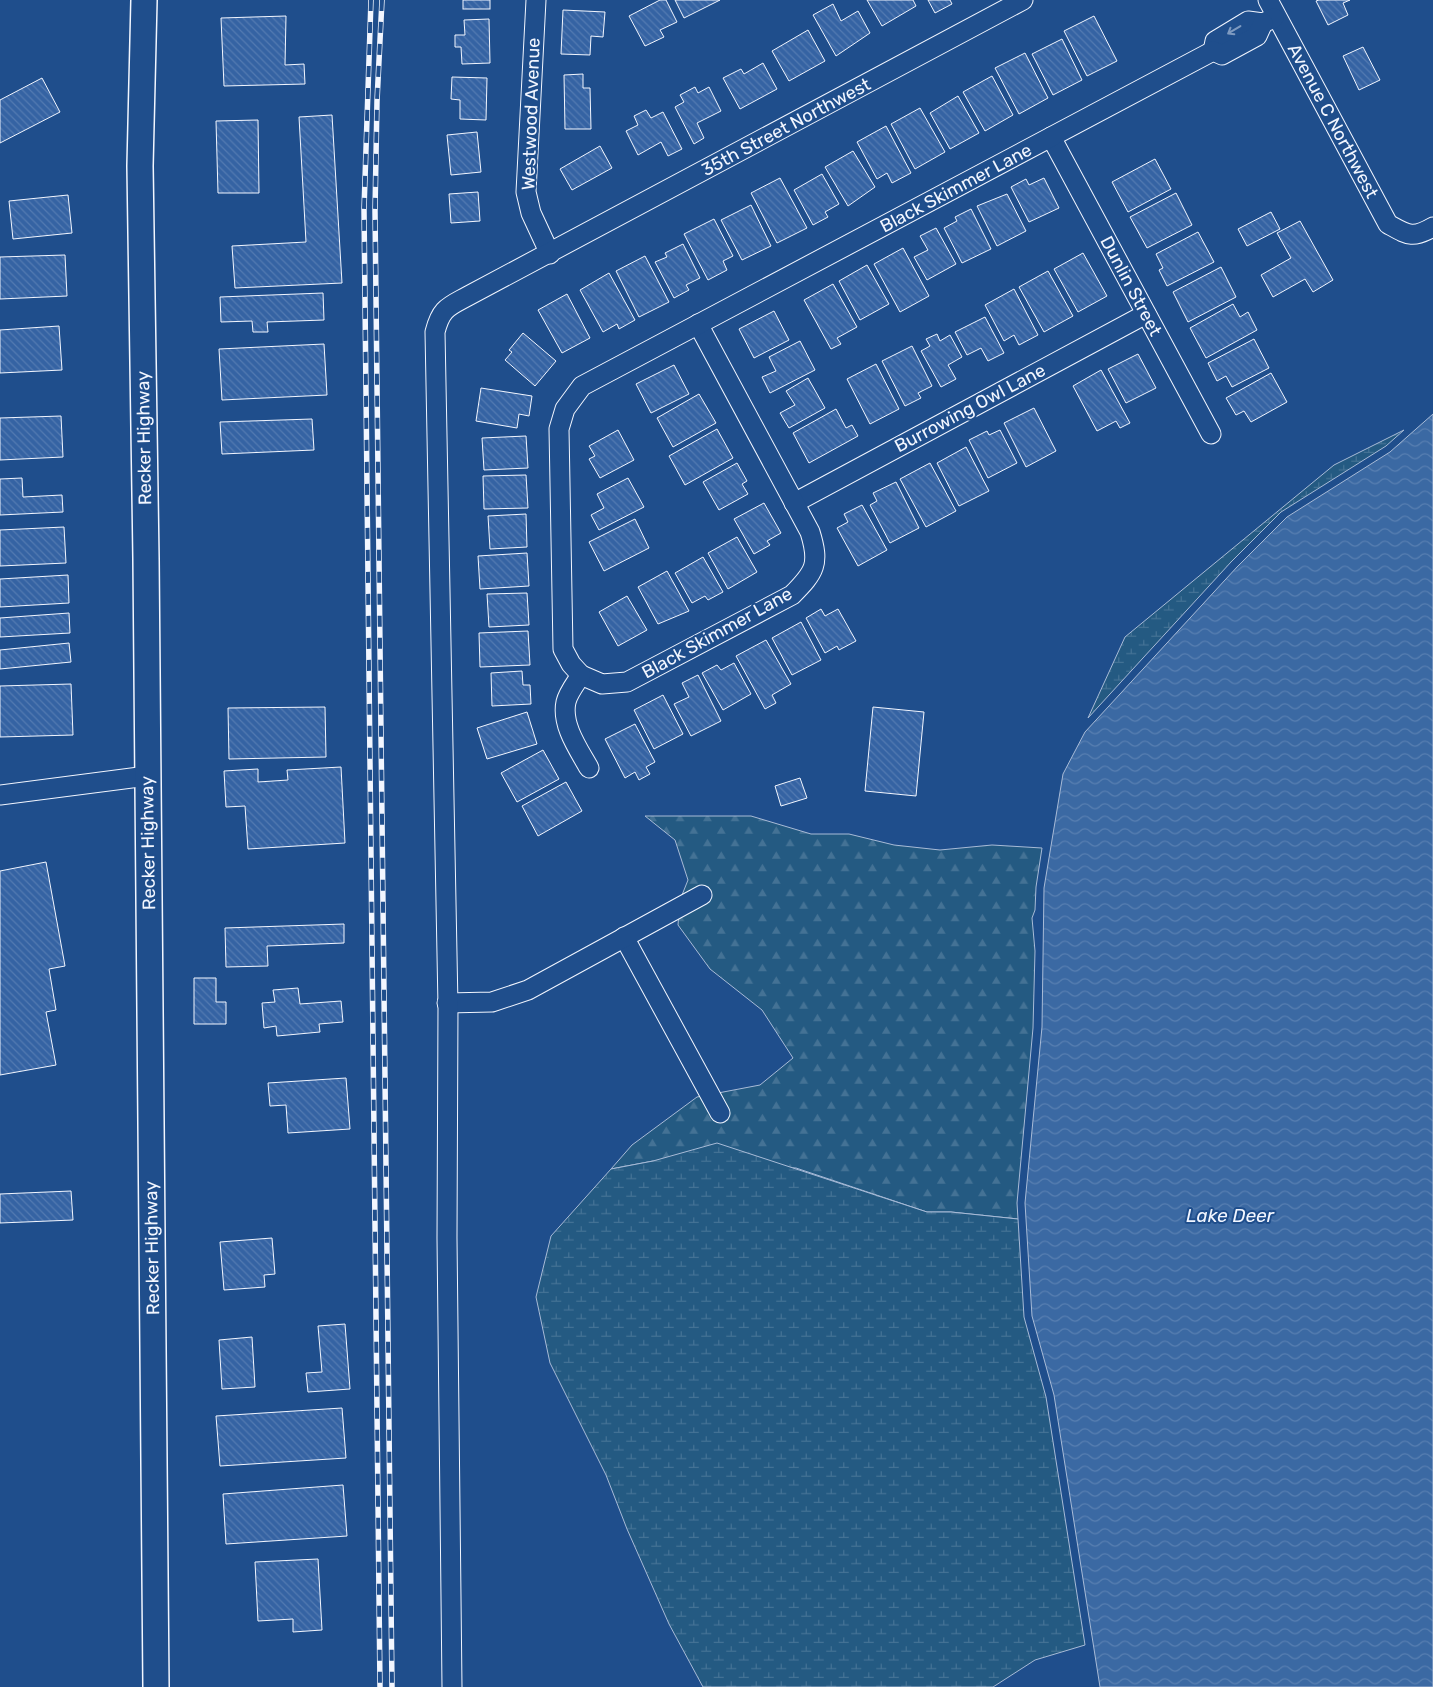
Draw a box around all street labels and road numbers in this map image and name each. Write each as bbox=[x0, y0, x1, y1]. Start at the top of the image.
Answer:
street label: Westwood Avenue bbox=[517, 37, 545, 191]
street label: Avenue C Northwest bbox=[1283, 40, 1383, 202]
street label: 35th Street Northwest bbox=[698, 73, 874, 181]
street label: Black Skimmer Lane bbox=[876, 139, 1036, 237]
street label: Dunlin Street bbox=[1095, 232, 1167, 340]
street label: Burrowing Owl Lane bbox=[891, 359, 1049, 457]
street label: Recker Highway bbox=[132, 371, 156, 505]
street label: Black Skimmer Lane bbox=[638, 583, 796, 683]
street label: Recker Highway bbox=[136, 776, 160, 910]
street label: Recker Highway bbox=[140, 1181, 164, 1315]

